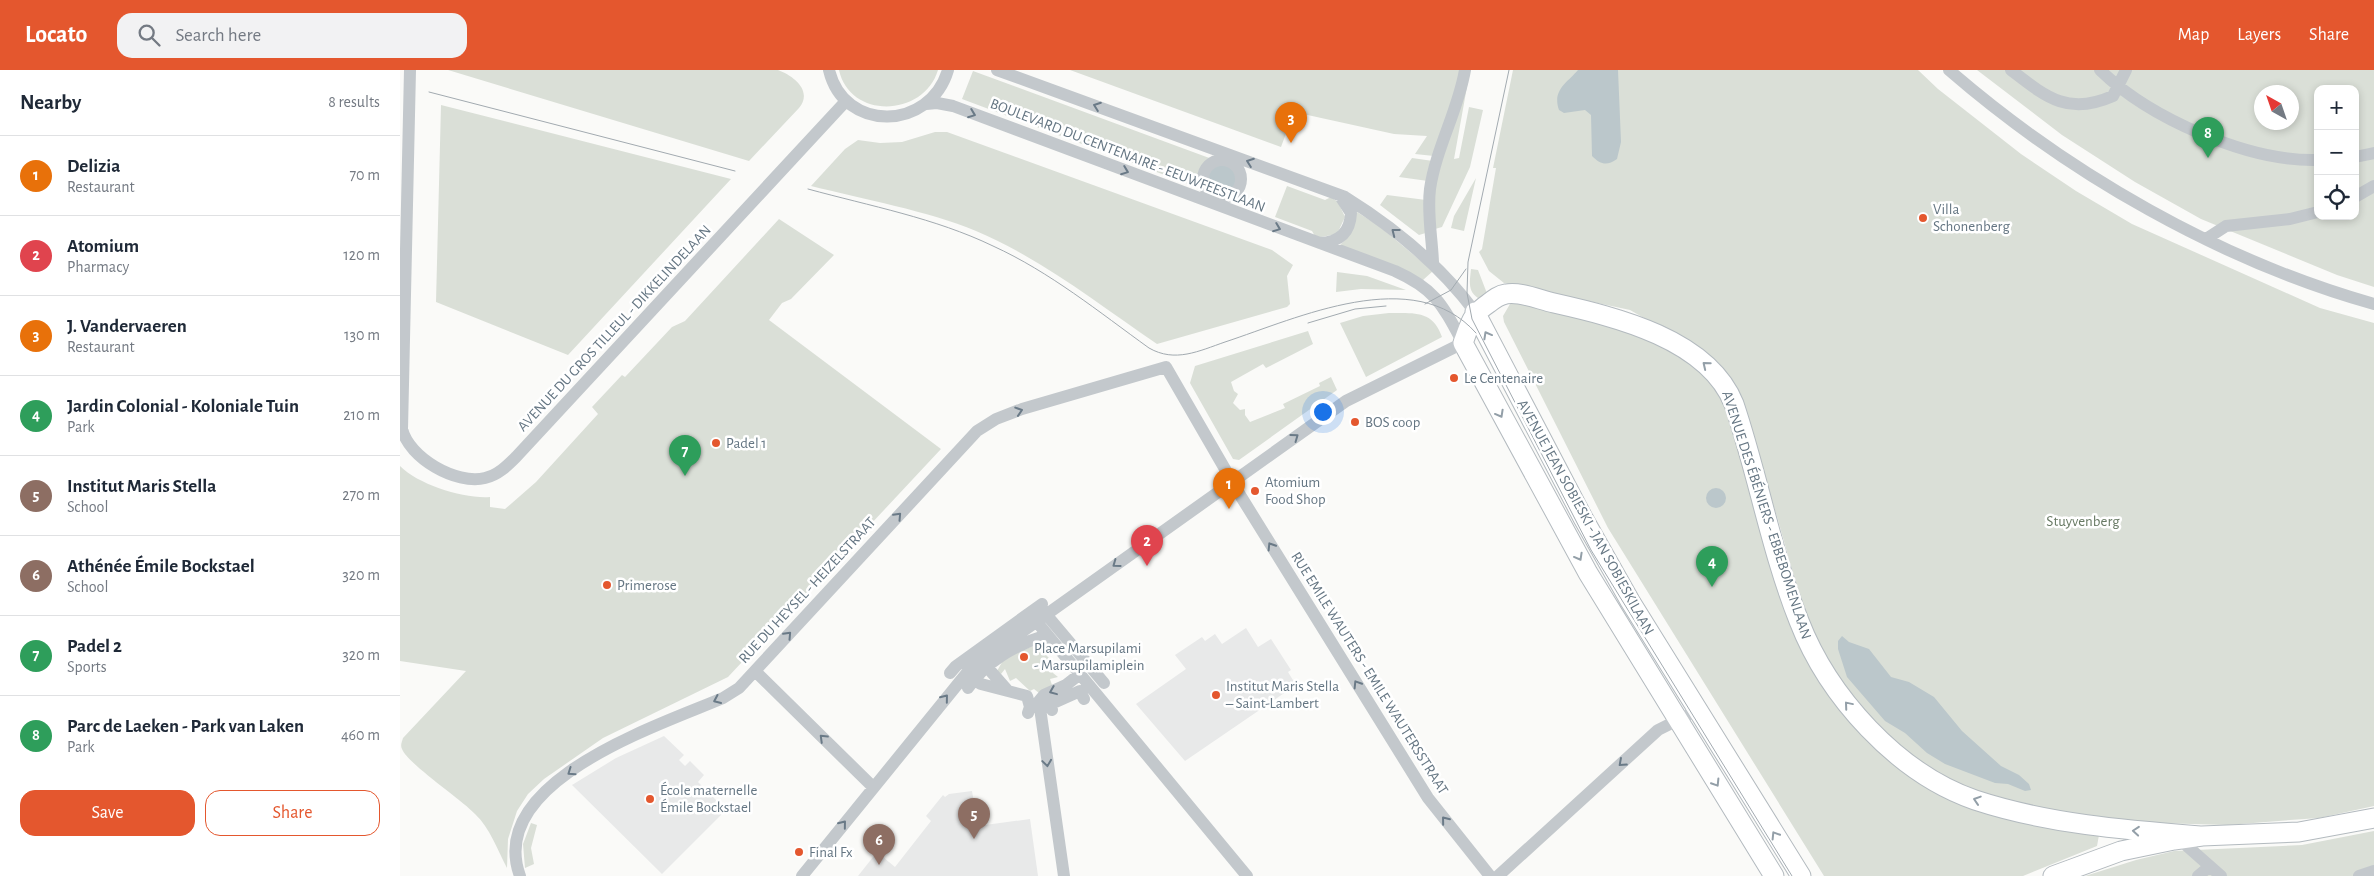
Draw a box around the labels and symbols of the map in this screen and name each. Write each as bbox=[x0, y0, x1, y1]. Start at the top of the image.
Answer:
north arrow bbox=[2254, 85, 2299, 130]
street label: BOULEVARD DU CENTENAIRE - EEUWFEESTLAAN bbox=[988, 96, 1267, 215]
one-way arrow bbox=[1093, 102, 1102, 112]
pin: 3 bbox=[1275, 102, 1307, 143]
one-way arrow bbox=[968, 108, 976, 118]
pin: 8 bbox=[2192, 117, 2224, 158]
one-way arrow bbox=[1246, 158, 1255, 168]
one-way arrow bbox=[1120, 165, 1128, 175]
place label: Villa Schonenberg bbox=[1933, 202, 2010, 234]
marker: Villa Schonenberg bbox=[1917, 212, 1929, 224]
street label: AVENUE DU GROS TILLEUL - DIKKELINDELAAN bbox=[515, 222, 714, 434]
one-way arrow bbox=[1272, 222, 1280, 232]
one-way arrow bbox=[1392, 230, 1401, 238]
one-way arrow bbox=[1484, 331, 1494, 340]
one-way arrow bbox=[1703, 362, 1712, 371]
place label: Le Centenaire bbox=[1464, 371, 1543, 386]
marker: Le Centenaire bbox=[1448, 372, 1460, 384]
street label: AVENUE DES ÉBÉNIERS - EBBEBOMENLAAN bbox=[1719, 389, 1816, 641]
street label: AVENUE JEAN SOBIESKI - JAN SOBIESKILAAN bbox=[1514, 397, 1657, 637]
your location bbox=[1310, 399, 1336, 425]
one-way arrow bbox=[1014, 406, 1022, 416]
one-way arrow bbox=[1494, 409, 1504, 418]
place label: BOS coop bbox=[1365, 415, 1420, 430]
marker: BOS coop bbox=[1349, 416, 1361, 428]
one-way arrow bbox=[1289, 434, 1299, 443]
pin: 7 bbox=[669, 435, 701, 476]
place label: Padel 1 bbox=[726, 436, 766, 451]
marker: Padel 1 bbox=[710, 437, 722, 449]
pin: 1 bbox=[1213, 468, 1245, 509]
place label: Atomium Food Shop bbox=[1265, 475, 1326, 507]
marker: Atomium Food Shop bbox=[1249, 485, 1261, 497]
one-way arrow bbox=[892, 512, 901, 521]
street label: RUE DU HEYSEL - HEIZELSTRAAT bbox=[736, 514, 879, 666]
park label: Stuyvenberg bbox=[2046, 514, 2120, 529]
pin: 2 bbox=[1131, 525, 1163, 566]
one-way arrow bbox=[1268, 542, 1277, 551]
pin: 4 bbox=[1696, 546, 1728, 587]
street label: RUE EMILE WAUTERS - EMILE WAUTERSSTRAAT bbox=[1288, 549, 1451, 798]
one-way arrow bbox=[1572, 551, 1582, 560]
one-way arrow bbox=[1112, 558, 1122, 567]
place label: Primerose bbox=[617, 578, 677, 593]
marker: Primerose bbox=[601, 579, 613, 591]
one-way arrow bbox=[782, 632, 791, 641]
place label: Place Marsupilami - Marsupilamiplein bbox=[1034, 641, 1145, 673]
marker: Place Marsupilami - Marsupilamiplein bbox=[1018, 651, 1030, 663]
place label: Institut Maris Stella – Saint-Lambert bbox=[1225, 679, 1339, 711]
one-way arrow bbox=[1353, 680, 1363, 689]
one-way arrow bbox=[1049, 685, 1058, 695]
marker: Institut Maris Stella – Saint-Lambert bbox=[1210, 689, 1222, 701]
one-way arrow bbox=[713, 694, 722, 705]
one-way arrow bbox=[940, 695, 948, 704]
one-way arrow bbox=[1845, 701, 1854, 710]
one-way arrow bbox=[820, 734, 829, 743]
one-way arrow bbox=[1619, 757, 1628, 766]
one-way arrow bbox=[1041, 760, 1052, 768]
one-way arrow bbox=[568, 766, 577, 775]
one-way arrow bbox=[1710, 778, 1720, 787]
place label: École maternelle Émile Bockstael bbox=[660, 781, 757, 815]
marker: École maternelle Émile Bockstael bbox=[644, 793, 656, 805]
one-way arrow bbox=[1973, 796, 1982, 806]
pin: 5 bbox=[958, 798, 990, 839]
one-way arrow bbox=[1443, 817, 1451, 826]
one-way arrow bbox=[838, 821, 846, 830]
pin: 6 bbox=[863, 824, 895, 865]
one-way arrow bbox=[2132, 826, 2140, 837]
one-way arrow bbox=[1772, 831, 1782, 840]
place label: Final Fx bbox=[809, 845, 853, 860]
marker: Final Fx bbox=[793, 846, 805, 858]

